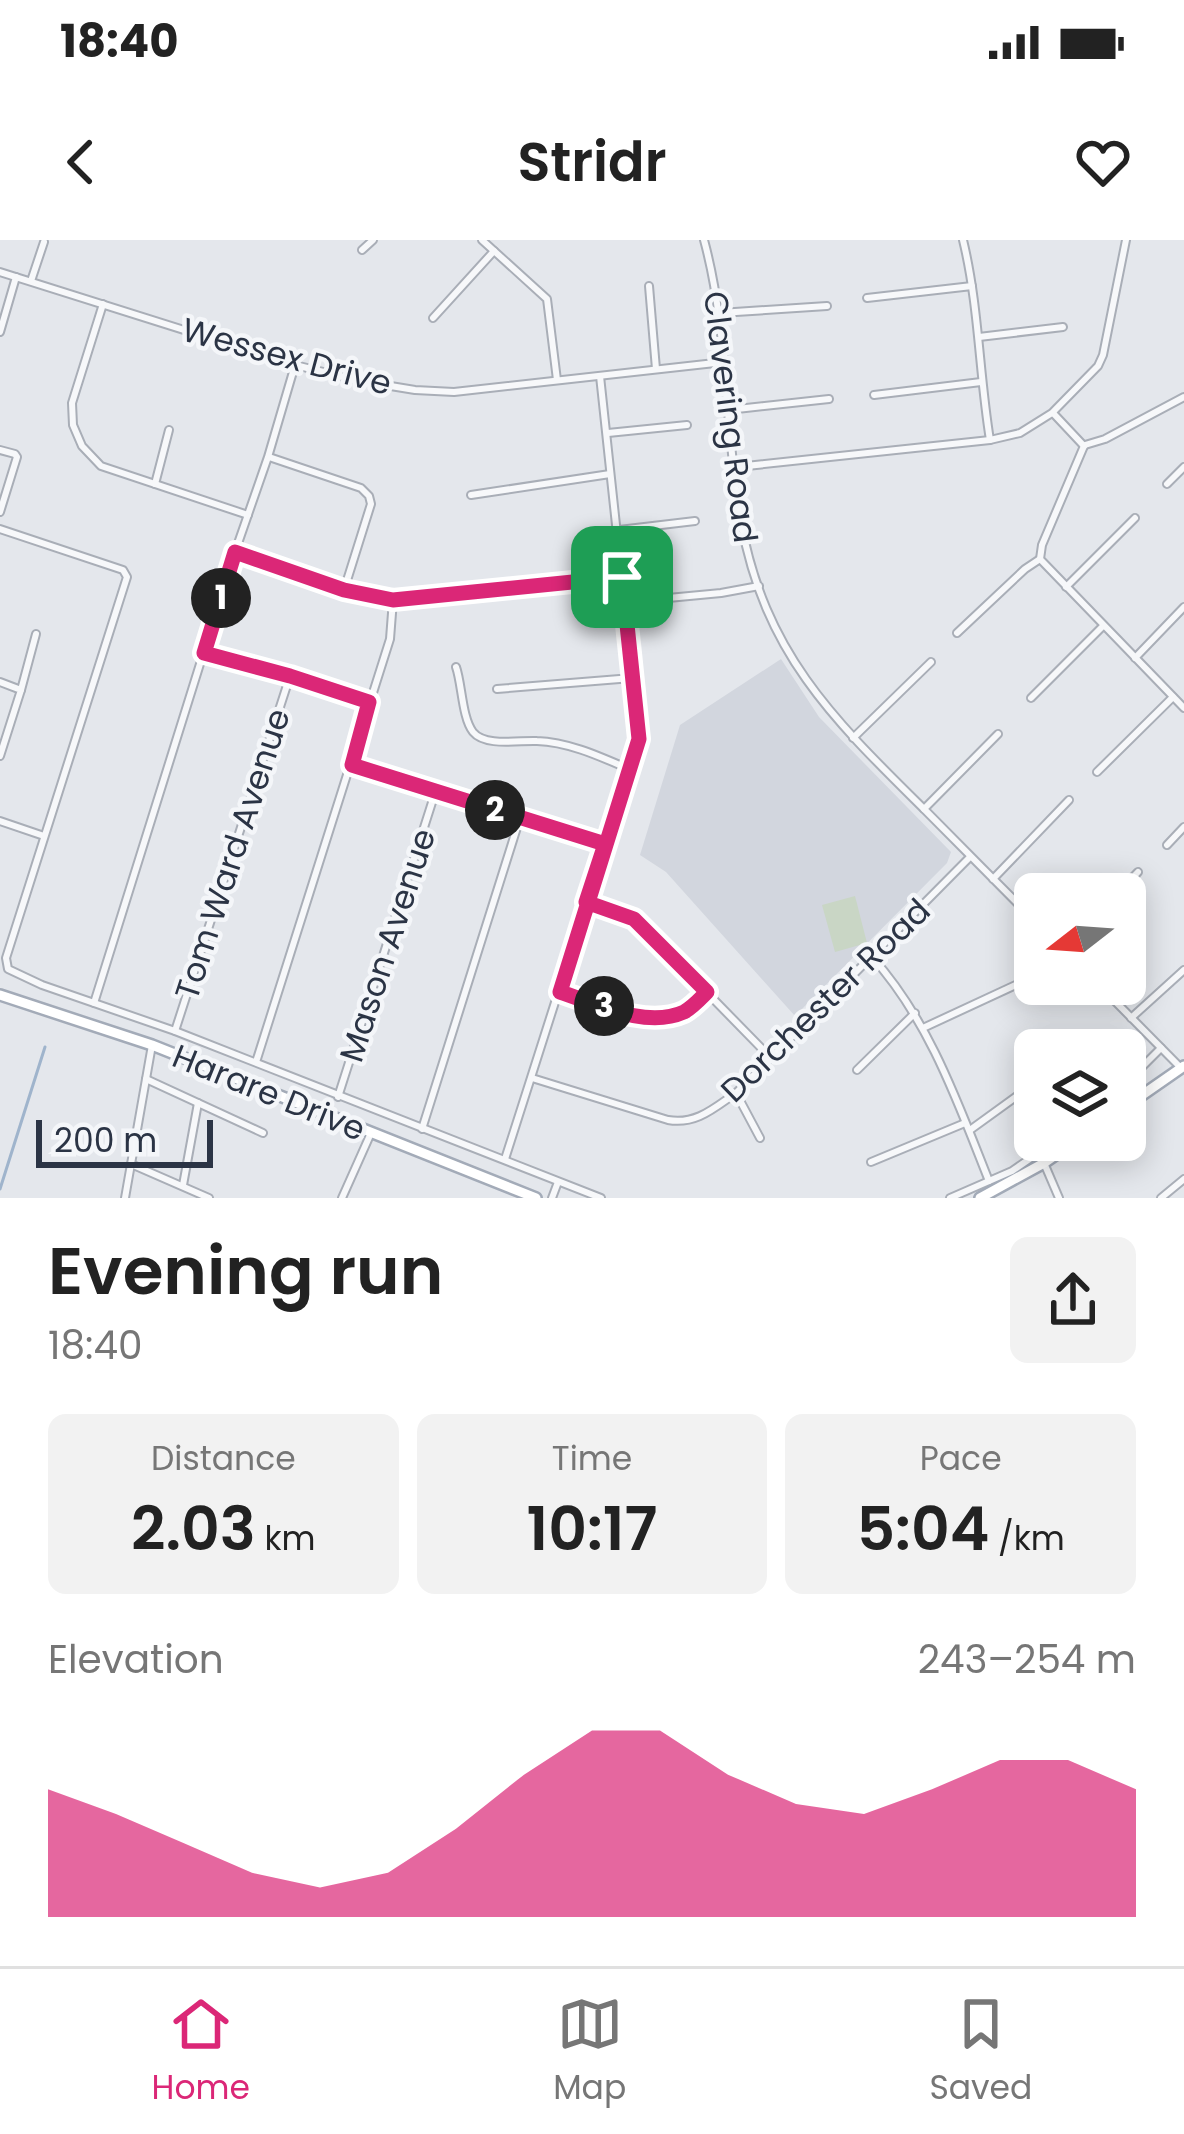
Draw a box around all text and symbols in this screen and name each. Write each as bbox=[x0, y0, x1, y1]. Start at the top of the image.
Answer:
text: 18:40 bbox=[60, 10, 179, 73]
text: Stridr bbox=[517, 124, 667, 200]
icon: back bbox=[48, 129, 114, 195]
icon: heart bbox=[1070, 129, 1136, 195]
street label: Clavering Road bbox=[692, 288, 769, 546]
street label: Wessex Drive bbox=[177, 306, 397, 407]
pin bbox=[571, 526, 673, 628]
icon: arrive bbox=[589, 544, 655, 610]
pin: 1 bbox=[191, 568, 251, 628]
text: 1 bbox=[215, 574, 227, 621]
street label: Tom Ward Avenue bbox=[163, 703, 302, 1006]
pin: 2 bbox=[465, 780, 525, 840]
text: 2 bbox=[486, 786, 504, 833]
street label: Mason Avenue bbox=[328, 822, 447, 1068]
north arrow bbox=[1014, 873, 1146, 1005]
map controls bbox=[1014, 873, 1146, 1161]
street label: Dorchester Road bbox=[710, 888, 941, 1113]
pin: 3 bbox=[574, 976, 634, 1036]
text: 3 bbox=[594, 982, 614, 1029]
button: layers bbox=[1014, 1029, 1146, 1161]
street label: Harare Drive bbox=[165, 1032, 372, 1152]
scale bar bbox=[36, 1114, 213, 1167]
text: 200 m bbox=[54, 1117, 157, 1164]
text: Evening run bbox=[48, 1225, 443, 1317]
button: share bbox=[1010, 1237, 1136, 1363]
text: 18:40 bbox=[48, 1318, 142, 1373]
text: Distance bbox=[151, 1435, 296, 1482]
text: Time bbox=[552, 1435, 632, 1482]
text: Pace bbox=[920, 1435, 1002, 1482]
text: 2.03 bbox=[131, 1487, 256, 1571]
text: 10:17 bbox=[527, 1487, 657, 1571]
text: 5:04 bbox=[856, 1487, 989, 1571]
text: km bbox=[256, 1515, 316, 1562]
text: /km bbox=[989, 1515, 1065, 1562]
text: Elevation bbox=[48, 1632, 224, 1687]
text: 243–254 m bbox=[918, 1632, 1136, 1687]
tab: Home bbox=[152, 1991, 250, 2113]
tab: Map bbox=[553, 1991, 626, 2113]
tab: Saved bbox=[929, 1991, 1032, 2113]

